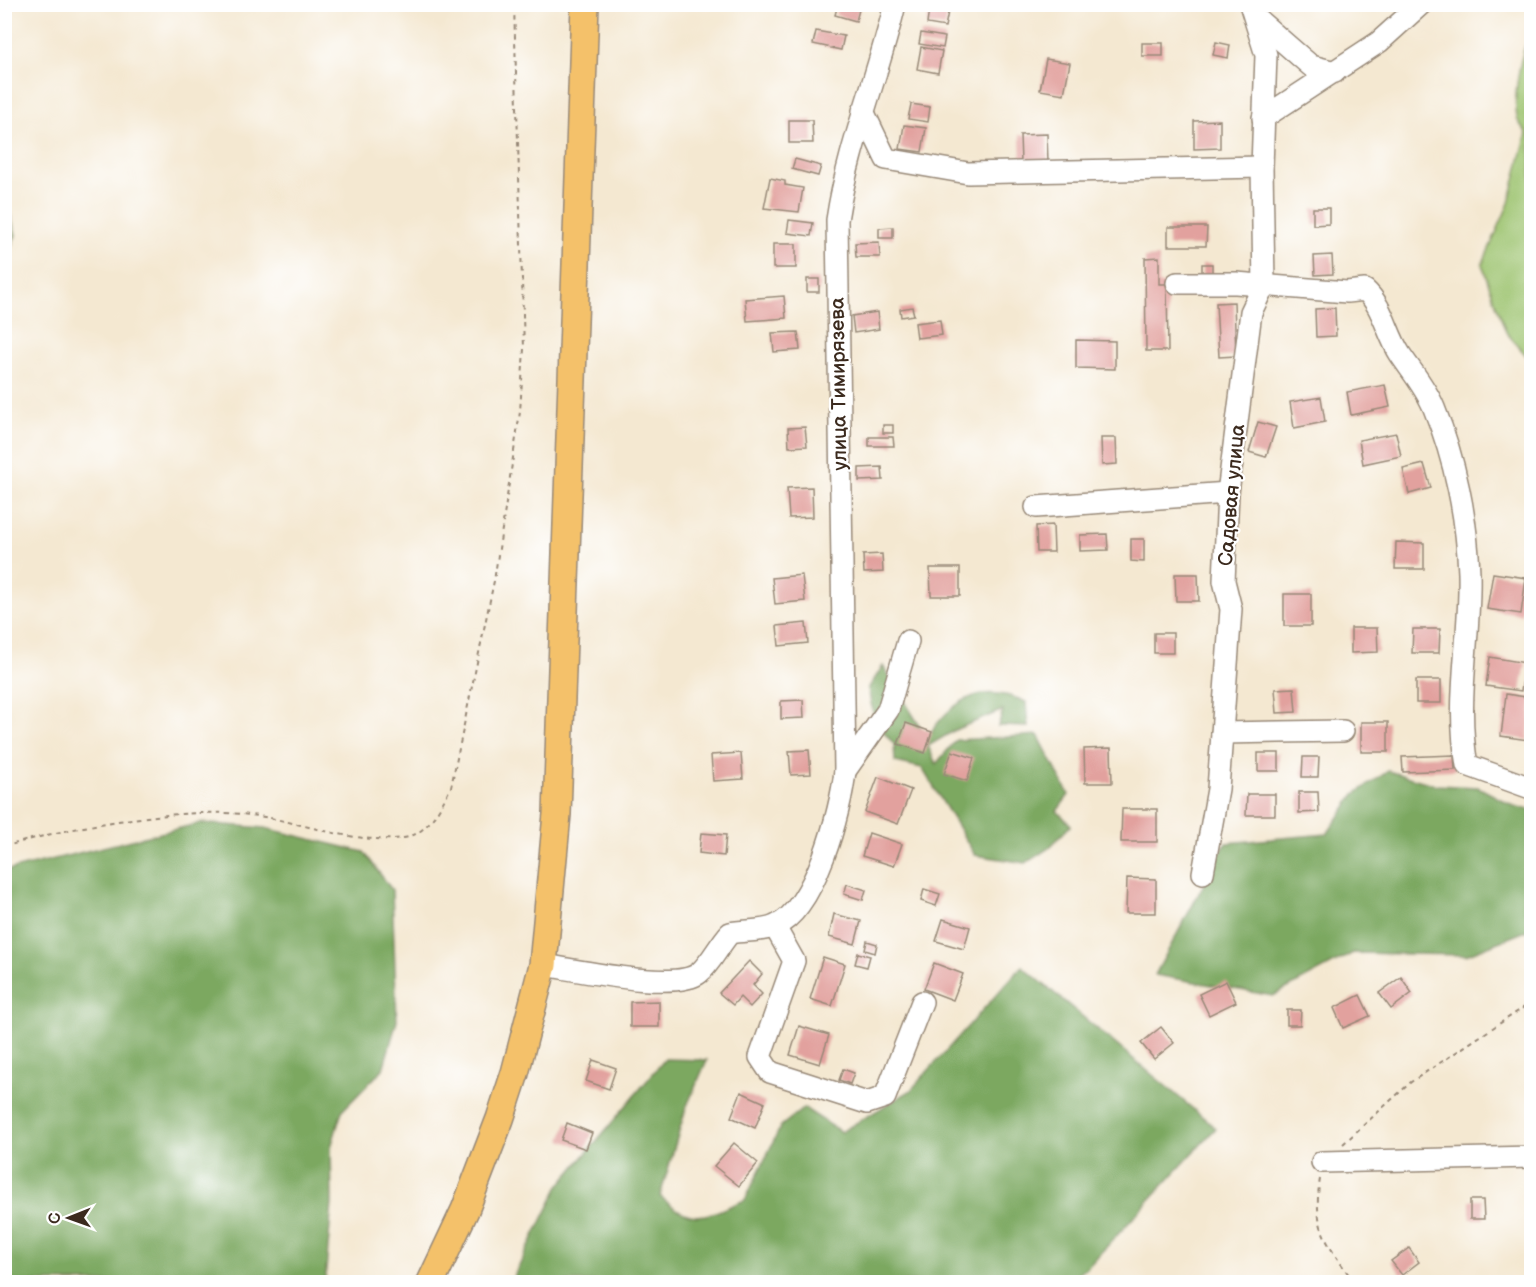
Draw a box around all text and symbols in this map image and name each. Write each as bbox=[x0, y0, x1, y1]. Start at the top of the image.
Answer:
street label: улица Тимирязева bbox=[825, 297, 853, 471]
street label: Садовая улица bbox=[1214, 423, 1250, 567]
north arrow bbox=[39, 1188, 99, 1248]
text: С bbox=[46, 1213, 65, 1224]

